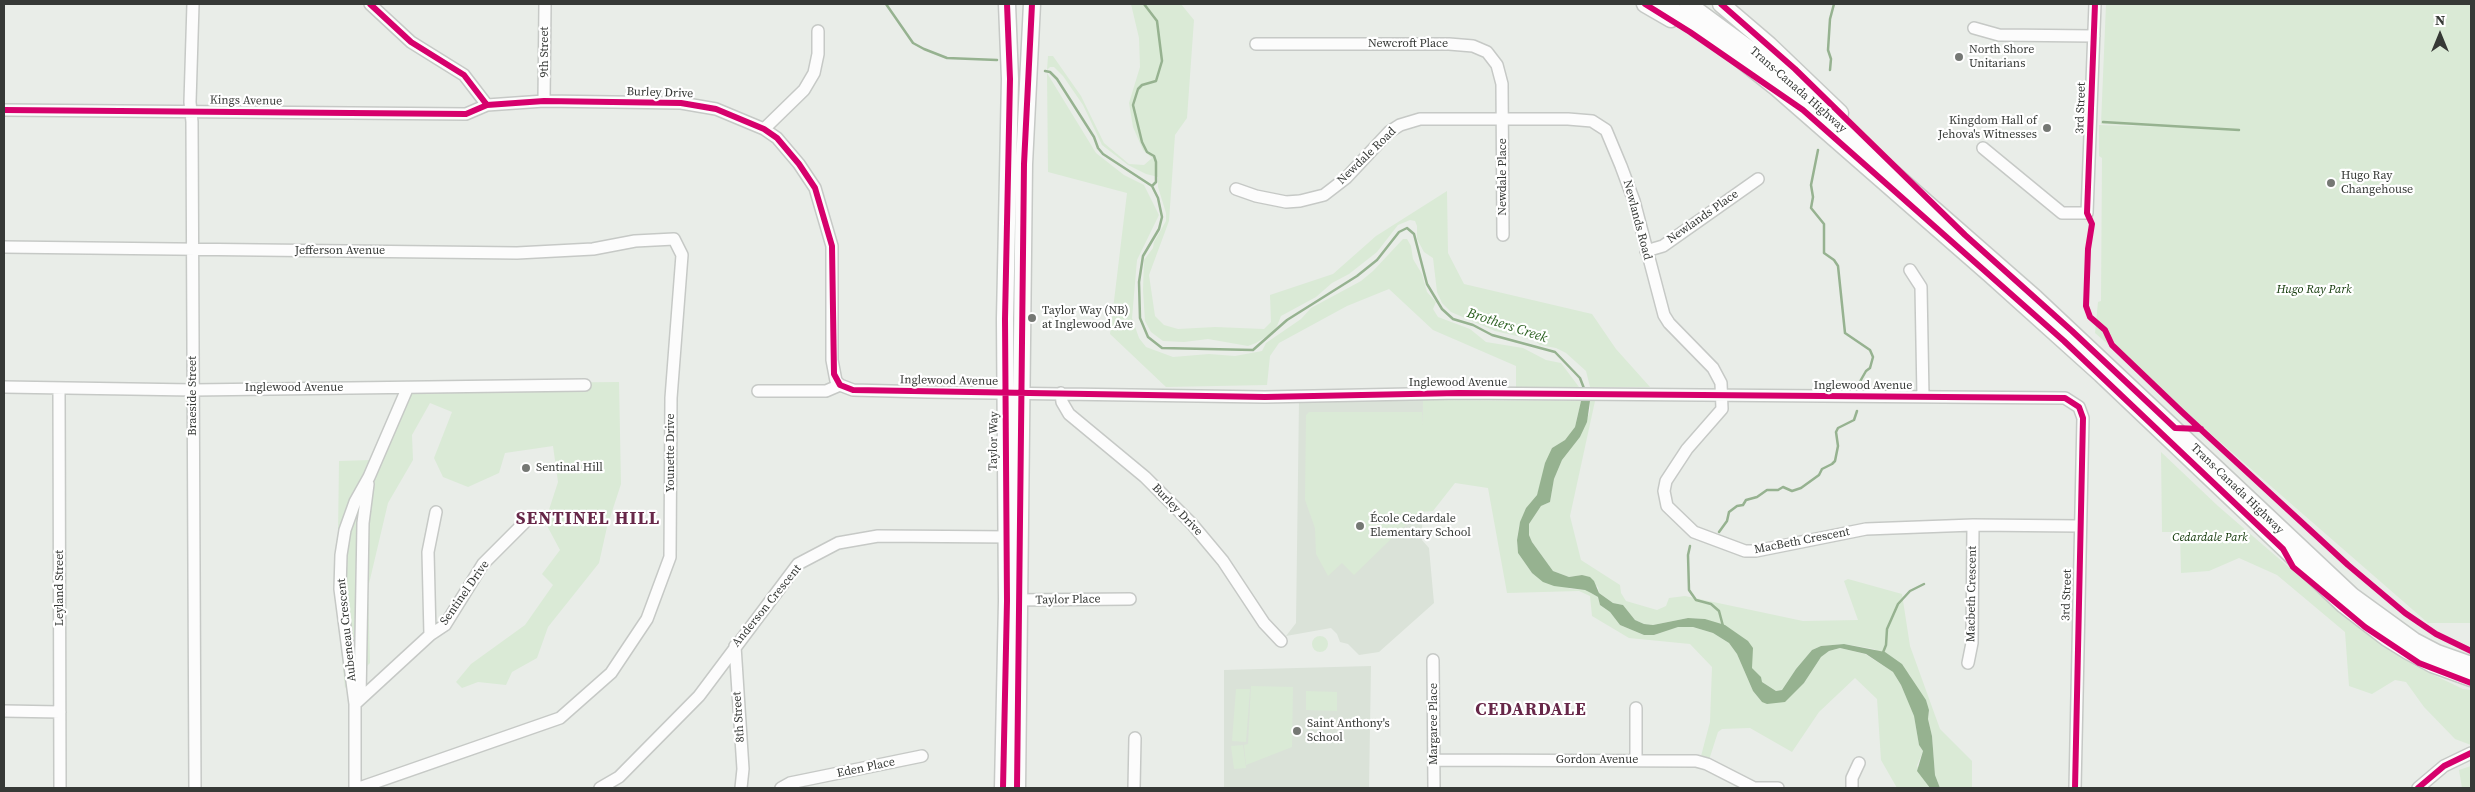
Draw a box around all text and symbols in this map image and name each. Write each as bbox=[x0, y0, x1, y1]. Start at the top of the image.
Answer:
north arrow bbox=[2415, 10, 2465, 60]
text: N bbox=[2435, 10, 2445, 30]
street label: 9th Street bbox=[538, 27, 552, 77]
street label: Newcroft Place bbox=[1368, 37, 1448, 51]
place label: North Shore Unitarians bbox=[1969, 43, 2034, 71]
street label: Trans-Canada Highway bbox=[1747, 44, 1849, 136]
marker: North Shore Unitarians bbox=[1953, 51, 1965, 63]
street label: 3rd Street bbox=[2073, 82, 2089, 134]
street label: Burley Drive bbox=[626, 85, 694, 101]
street label: Kings Avenue bbox=[210, 93, 282, 109]
place label: Kingdom Hall of Jehova's Witnesses bbox=[1938, 114, 2037, 142]
marker: Kingdom Hall of Jehova's Witnesses bbox=[2041, 122, 2053, 134]
street label: Newdale Road bbox=[1335, 124, 1399, 188]
street label: Newdale Place bbox=[1496, 138, 1510, 216]
place label: Hugo Ray Changehouse bbox=[2341, 169, 2413, 197]
marker: Hugo Ray Changehouse bbox=[2325, 177, 2337, 189]
street label: Newlands Road bbox=[1619, 178, 1655, 262]
street label: Newlands Place bbox=[1665, 187, 1741, 247]
street label: Jefferson Avenue bbox=[295, 244, 385, 258]
park label: Hugo Ray Park bbox=[2276, 283, 2352, 297]
place label: Taylor Way (NB) at Inglewood Ave bbox=[1042, 304, 1133, 332]
water label: Brothers Creek bbox=[1465, 305, 1549, 347]
marker: Taylor Way (NB) at Inglewood Ave bbox=[1026, 312, 1038, 324]
street label: Braeside Street bbox=[186, 356, 200, 436]
street label: Inglewood Avenue bbox=[900, 373, 998, 389]
street label: Inglewood Avenue bbox=[1409, 376, 1507, 390]
street label: Inglewood Avenue bbox=[1814, 379, 1912, 393]
street label: Inglewood Avenue bbox=[245, 381, 343, 395]
street label: Taylor Way bbox=[986, 411, 1002, 471]
street label: Younette Drive bbox=[664, 413, 678, 493]
street label: Trans-Canada Highway bbox=[2187, 441, 2287, 537]
place label: Sentinal Hill bbox=[536, 461, 603, 475]
marker: Sentinal Hill bbox=[520, 462, 532, 474]
street label: Burley Drive bbox=[1149, 481, 1205, 539]
district label: SENTINEL HILL bbox=[514, 508, 662, 530]
place label: École Cedardale Elementary School bbox=[1370, 512, 1471, 540]
marker: École Cedardale Elementary School bbox=[1354, 520, 1366, 532]
street label: MacBeth Crescent bbox=[1753, 525, 1851, 557]
park label: Cedardale Park bbox=[2172, 531, 2248, 545]
street label: Macbeth Crescent bbox=[1964, 546, 1980, 642]
street label: Leyland Street bbox=[53, 550, 67, 626]
street label: Sentinel Drive bbox=[437, 558, 493, 628]
street label: Anderson Crescent bbox=[729, 562, 805, 650]
street label: 3rd Street bbox=[2059, 569, 2075, 621]
street label: Aubeneau Crescent bbox=[334, 578, 360, 682]
street label: Taylor Place bbox=[1035, 592, 1101, 608]
street label: Margaree Place bbox=[1427, 683, 1441, 765]
street label: 8th Street bbox=[730, 691, 748, 743]
district label: CEDARDALE bbox=[1474, 699, 1588, 721]
place label: Saint Anthony's School bbox=[1307, 717, 1390, 745]
marker: Saint Anthony's School bbox=[1291, 725, 1303, 737]
street label: Gordon Avenue bbox=[1556, 753, 1638, 767]
street label: Eden Place bbox=[836, 755, 896, 781]

